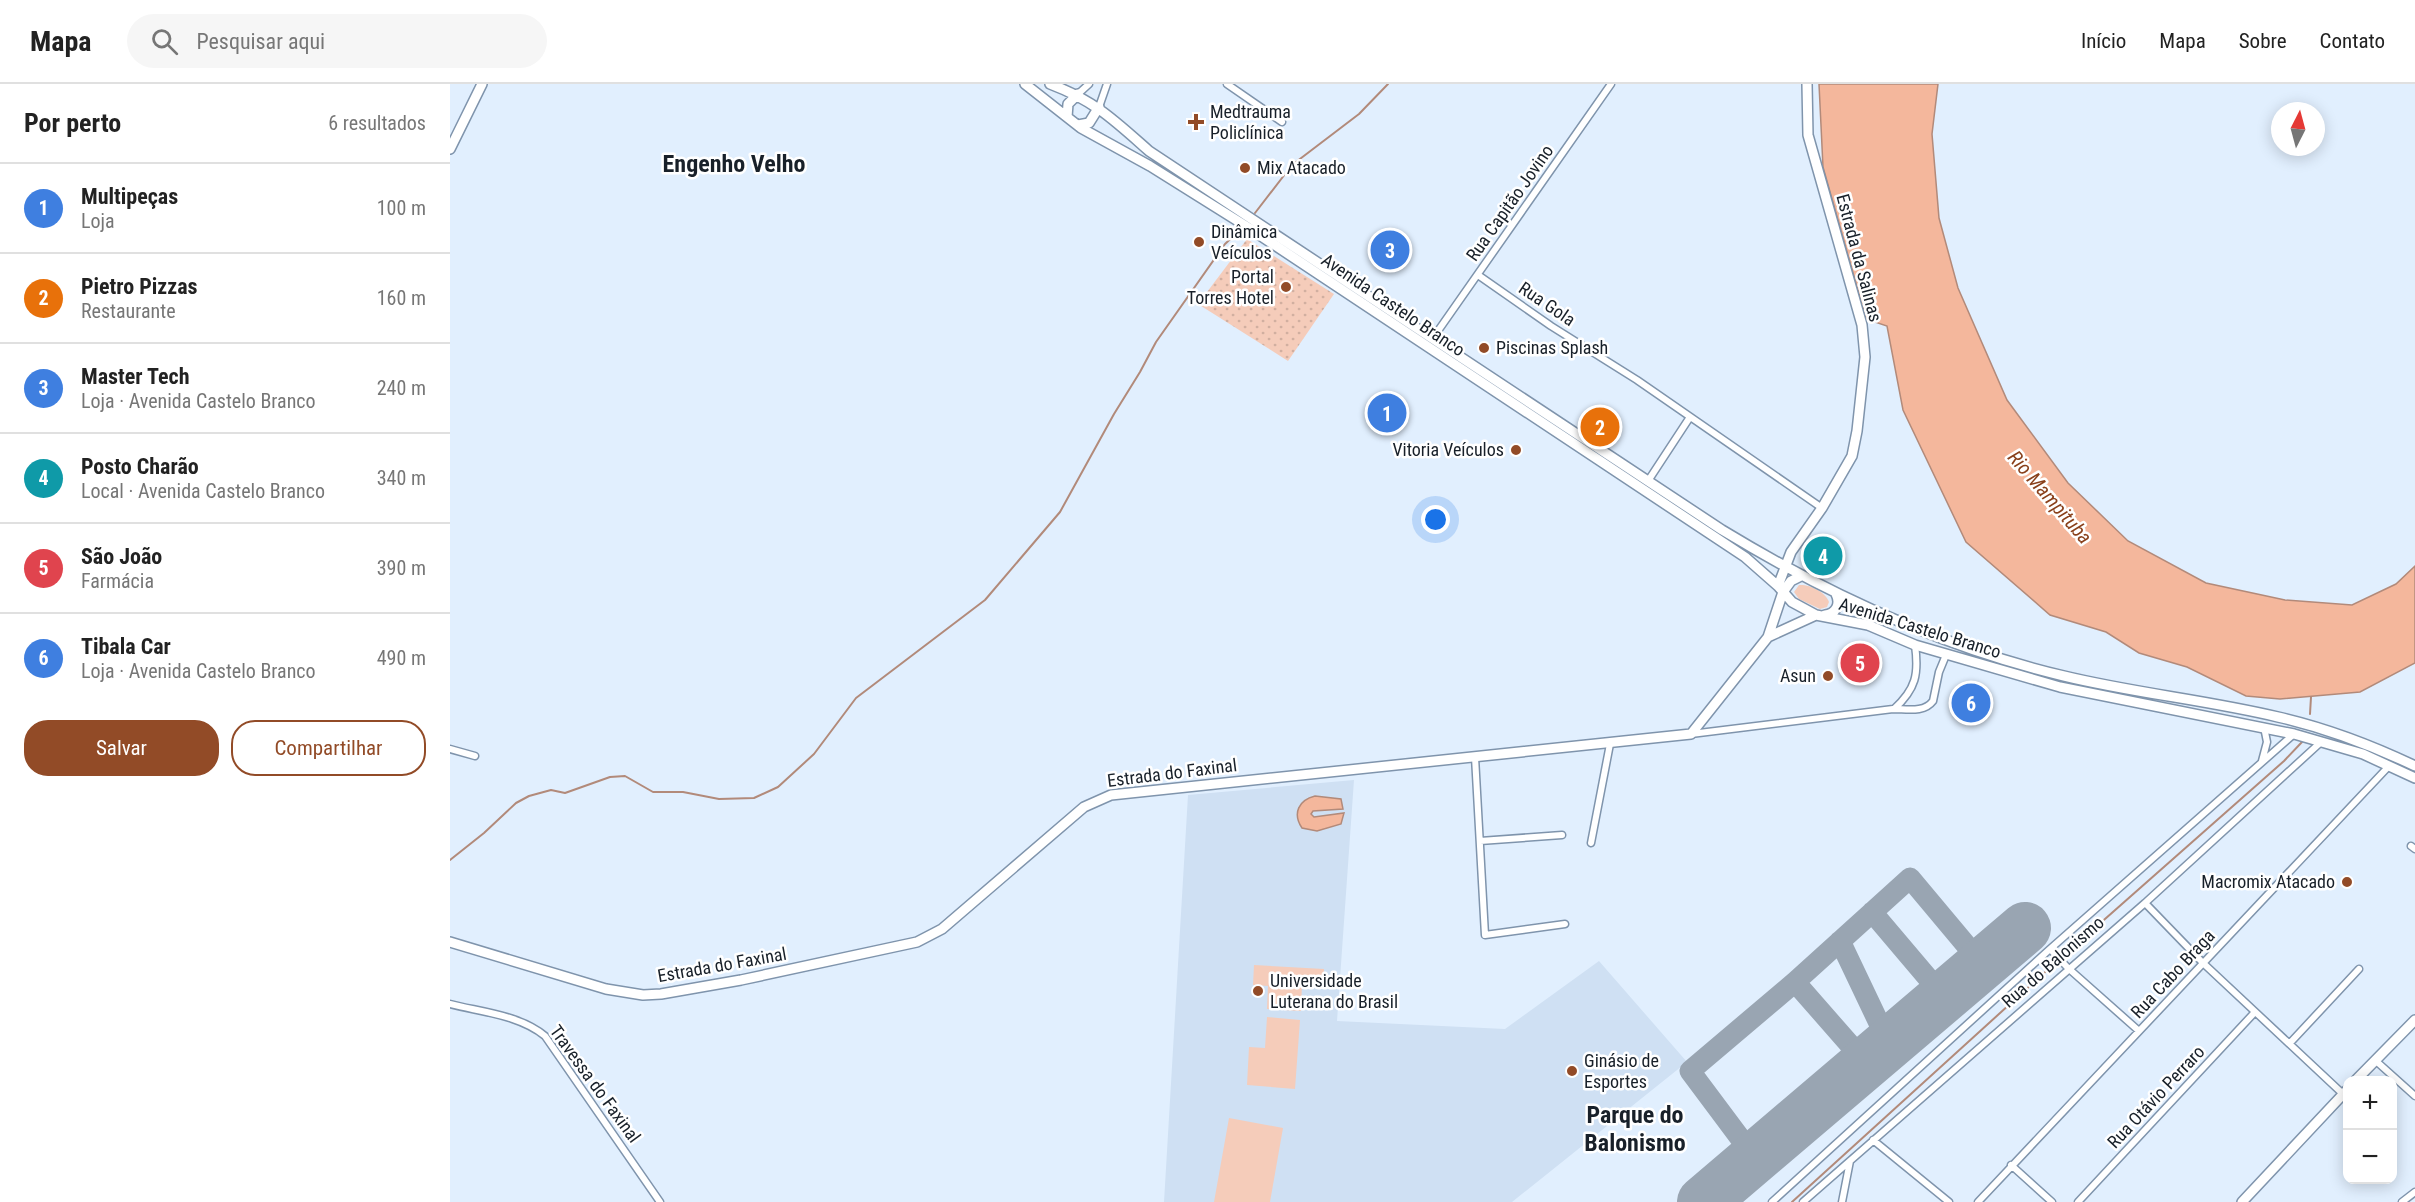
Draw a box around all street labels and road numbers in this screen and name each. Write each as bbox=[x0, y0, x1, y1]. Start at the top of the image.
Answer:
street label: Rua Capitão Jovino bbox=[1462, 141, 1558, 265]
street label: Estrada da Salinas bbox=[1832, 192, 1887, 324]
street label: Avenida Castelo Branco bbox=[1318, 249, 1469, 360]
street label: Rua Gola bbox=[1515, 277, 1579, 330]
street label: Avenida Castelo Branco bbox=[1837, 593, 2004, 662]
street label: Estrada do Faxinal bbox=[1106, 754, 1238, 791]
street label: Rua do Balonismo bbox=[1997, 912, 2108, 1012]
street label: Rua Cabo Braga bbox=[2126, 925, 2219, 1022]
street label: Estrada do Faxinal bbox=[656, 943, 788, 986]
street label: Travessa do Faxinal bbox=[546, 1021, 645, 1147]
street label: Rua Otávio Perraro bbox=[2103, 1041, 2209, 1152]

